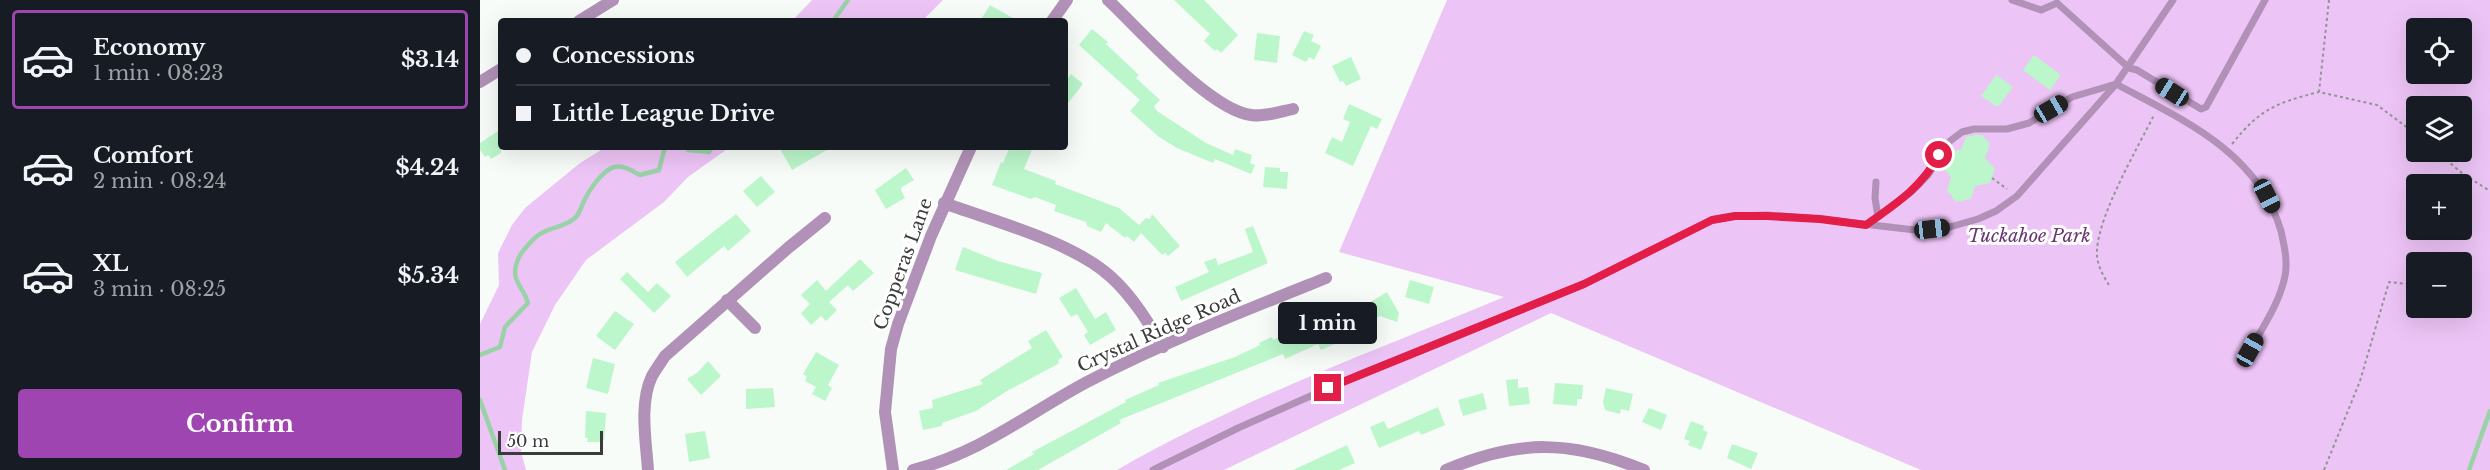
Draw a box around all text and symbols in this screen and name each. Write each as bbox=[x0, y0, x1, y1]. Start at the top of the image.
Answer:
map controls bbox=[2406, 18, 2472, 318]
button: locate bbox=[2406, 18, 2472, 84]
icon: car bbox=[21, 33, 75, 87]
text: Economy bbox=[93, 34, 205, 61]
text: Concessions bbox=[552, 42, 695, 69]
text: $3.14 bbox=[401, 46, 459, 73]
text: 1 min · 08:23 bbox=[93, 61, 224, 85]
car bbox=[2152, 75, 2192, 109]
car bbox=[2031, 92, 2071, 126]
button: layers bbox=[2406, 96, 2472, 162]
text: Little League Drive bbox=[552, 100, 775, 127]
icon: car bbox=[21, 141, 75, 195]
route start bbox=[1925, 141, 1952, 168]
text: Comfort bbox=[93, 142, 193, 169]
text: $4.24 bbox=[396, 154, 459, 181]
text: 2 min · 08:24 bbox=[93, 169, 226, 193]
button: + bbox=[2406, 174, 2472, 240]
car bbox=[2251, 176, 2283, 216]
street label: Copperas Lane bbox=[869, 195, 937, 333]
car bbox=[1913, 218, 1951, 240]
park label: Tuckahoe Park bbox=[1967, 225, 2091, 247]
icon: car bbox=[21, 249, 75, 303]
text: XL bbox=[93, 250, 128, 277]
button: − bbox=[2406, 252, 2472, 318]
text: $5.34 bbox=[397, 262, 459, 289]
text: 3 min · 08:25 bbox=[93, 277, 226, 301]
street label: Crystal Ridge Road bbox=[1074, 285, 1244, 377]
callout: 1 min bbox=[1278, 301, 1378, 343]
text: 1 min bbox=[1299, 311, 1356, 335]
car bbox=[2233, 330, 2267, 370]
route end bbox=[1314, 374, 1341, 401]
button: Confirm bbox=[18, 389, 462, 458]
scale bar bbox=[498, 428, 603, 456]
text: 50 m bbox=[507, 431, 549, 451]

